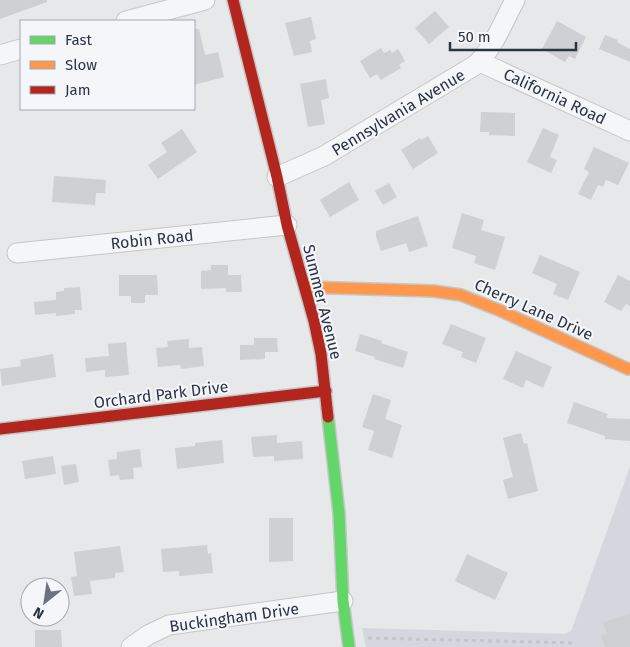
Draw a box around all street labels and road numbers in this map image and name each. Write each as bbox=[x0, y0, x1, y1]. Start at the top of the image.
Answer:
street label: California Road bbox=[500, 64, 609, 129]
street label: Pennsylvania Avenue bbox=[328, 65, 468, 160]
street label: Robin Road bbox=[110, 226, 194, 253]
street label: Summer Avenue bbox=[299, 243, 346, 362]
street label: Cherry Lane Drive bbox=[472, 275, 596, 344]
street label: Orchard Park Drive bbox=[93, 377, 229, 412]
street label: Buckingham Drive bbox=[168, 599, 300, 636]

